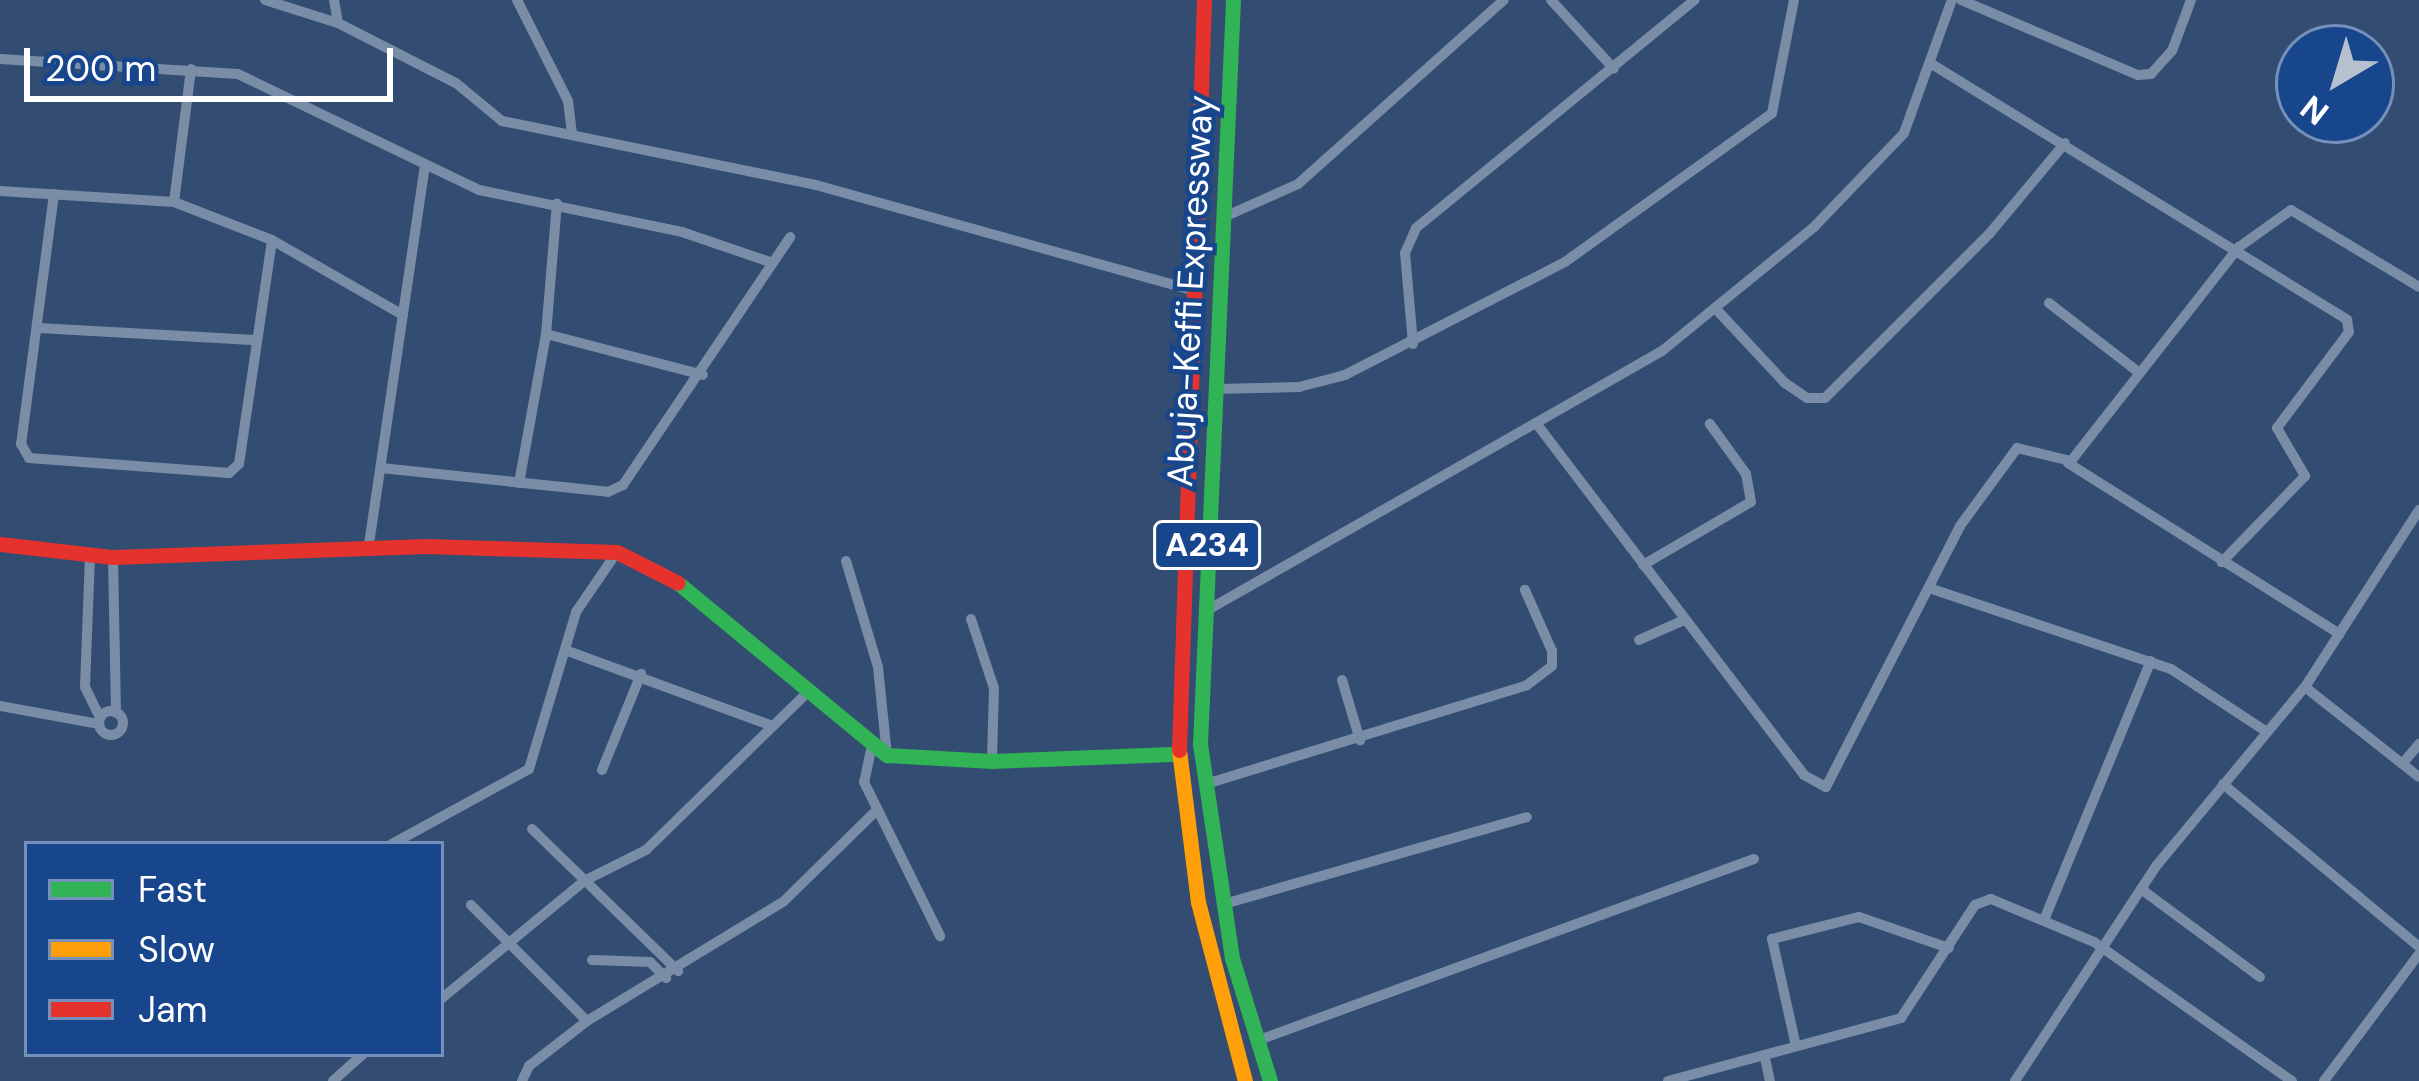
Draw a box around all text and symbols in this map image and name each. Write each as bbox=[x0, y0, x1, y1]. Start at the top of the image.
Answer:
scale bar bbox=[30, 24, 399, 98]
north arrow bbox=[2275, 24, 2395, 144]
text: 200 m bbox=[45, 45, 156, 92]
text: N bbox=[2292, 86, 2337, 135]
street label: Abuja-Keffi Expressway bbox=[1158, 94, 1222, 488]
road number: A234 bbox=[1153, 518, 1261, 572]
legend bbox=[24, 841, 444, 1057]
text: Fast bbox=[138, 866, 207, 913]
text: Slow bbox=[138, 926, 215, 973]
text: Jam bbox=[138, 986, 208, 1033]

